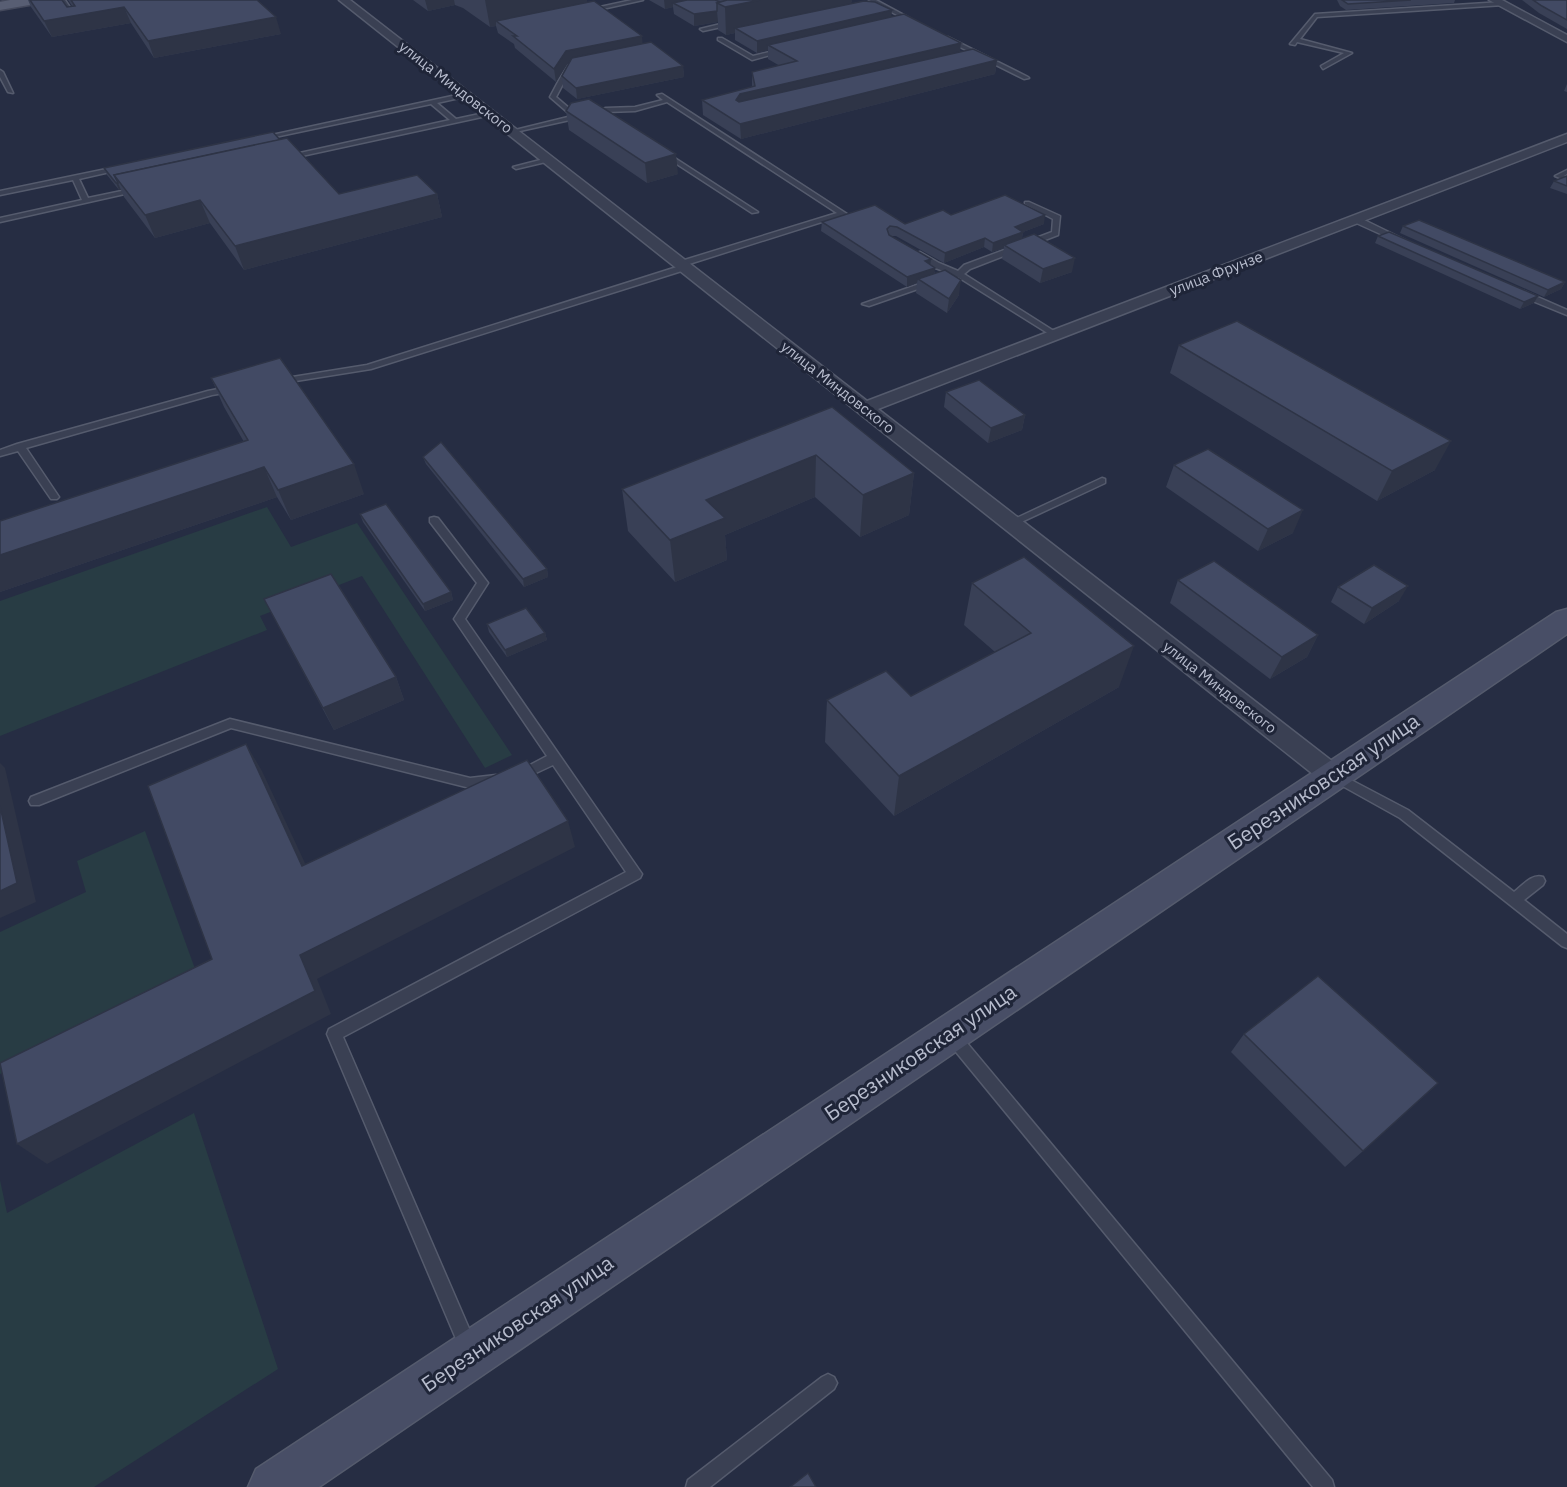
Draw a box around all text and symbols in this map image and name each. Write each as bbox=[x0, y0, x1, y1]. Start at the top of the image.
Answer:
street label: улица Миндовского bbox=[395, 37, 517, 137]
street label: улица Фрунзе bbox=[1167, 246, 1265, 300]
street label: улица Миндовского bbox=[777, 337, 899, 437]
street label: улица Миндовского bbox=[1159, 637, 1281, 737]
street label: Березниковская улица bbox=[1221, 706, 1425, 856]
street label: Березниковская улица bbox=[818, 977, 1022, 1127]
street label: Березниковская улица bbox=[415, 1248, 619, 1398]

